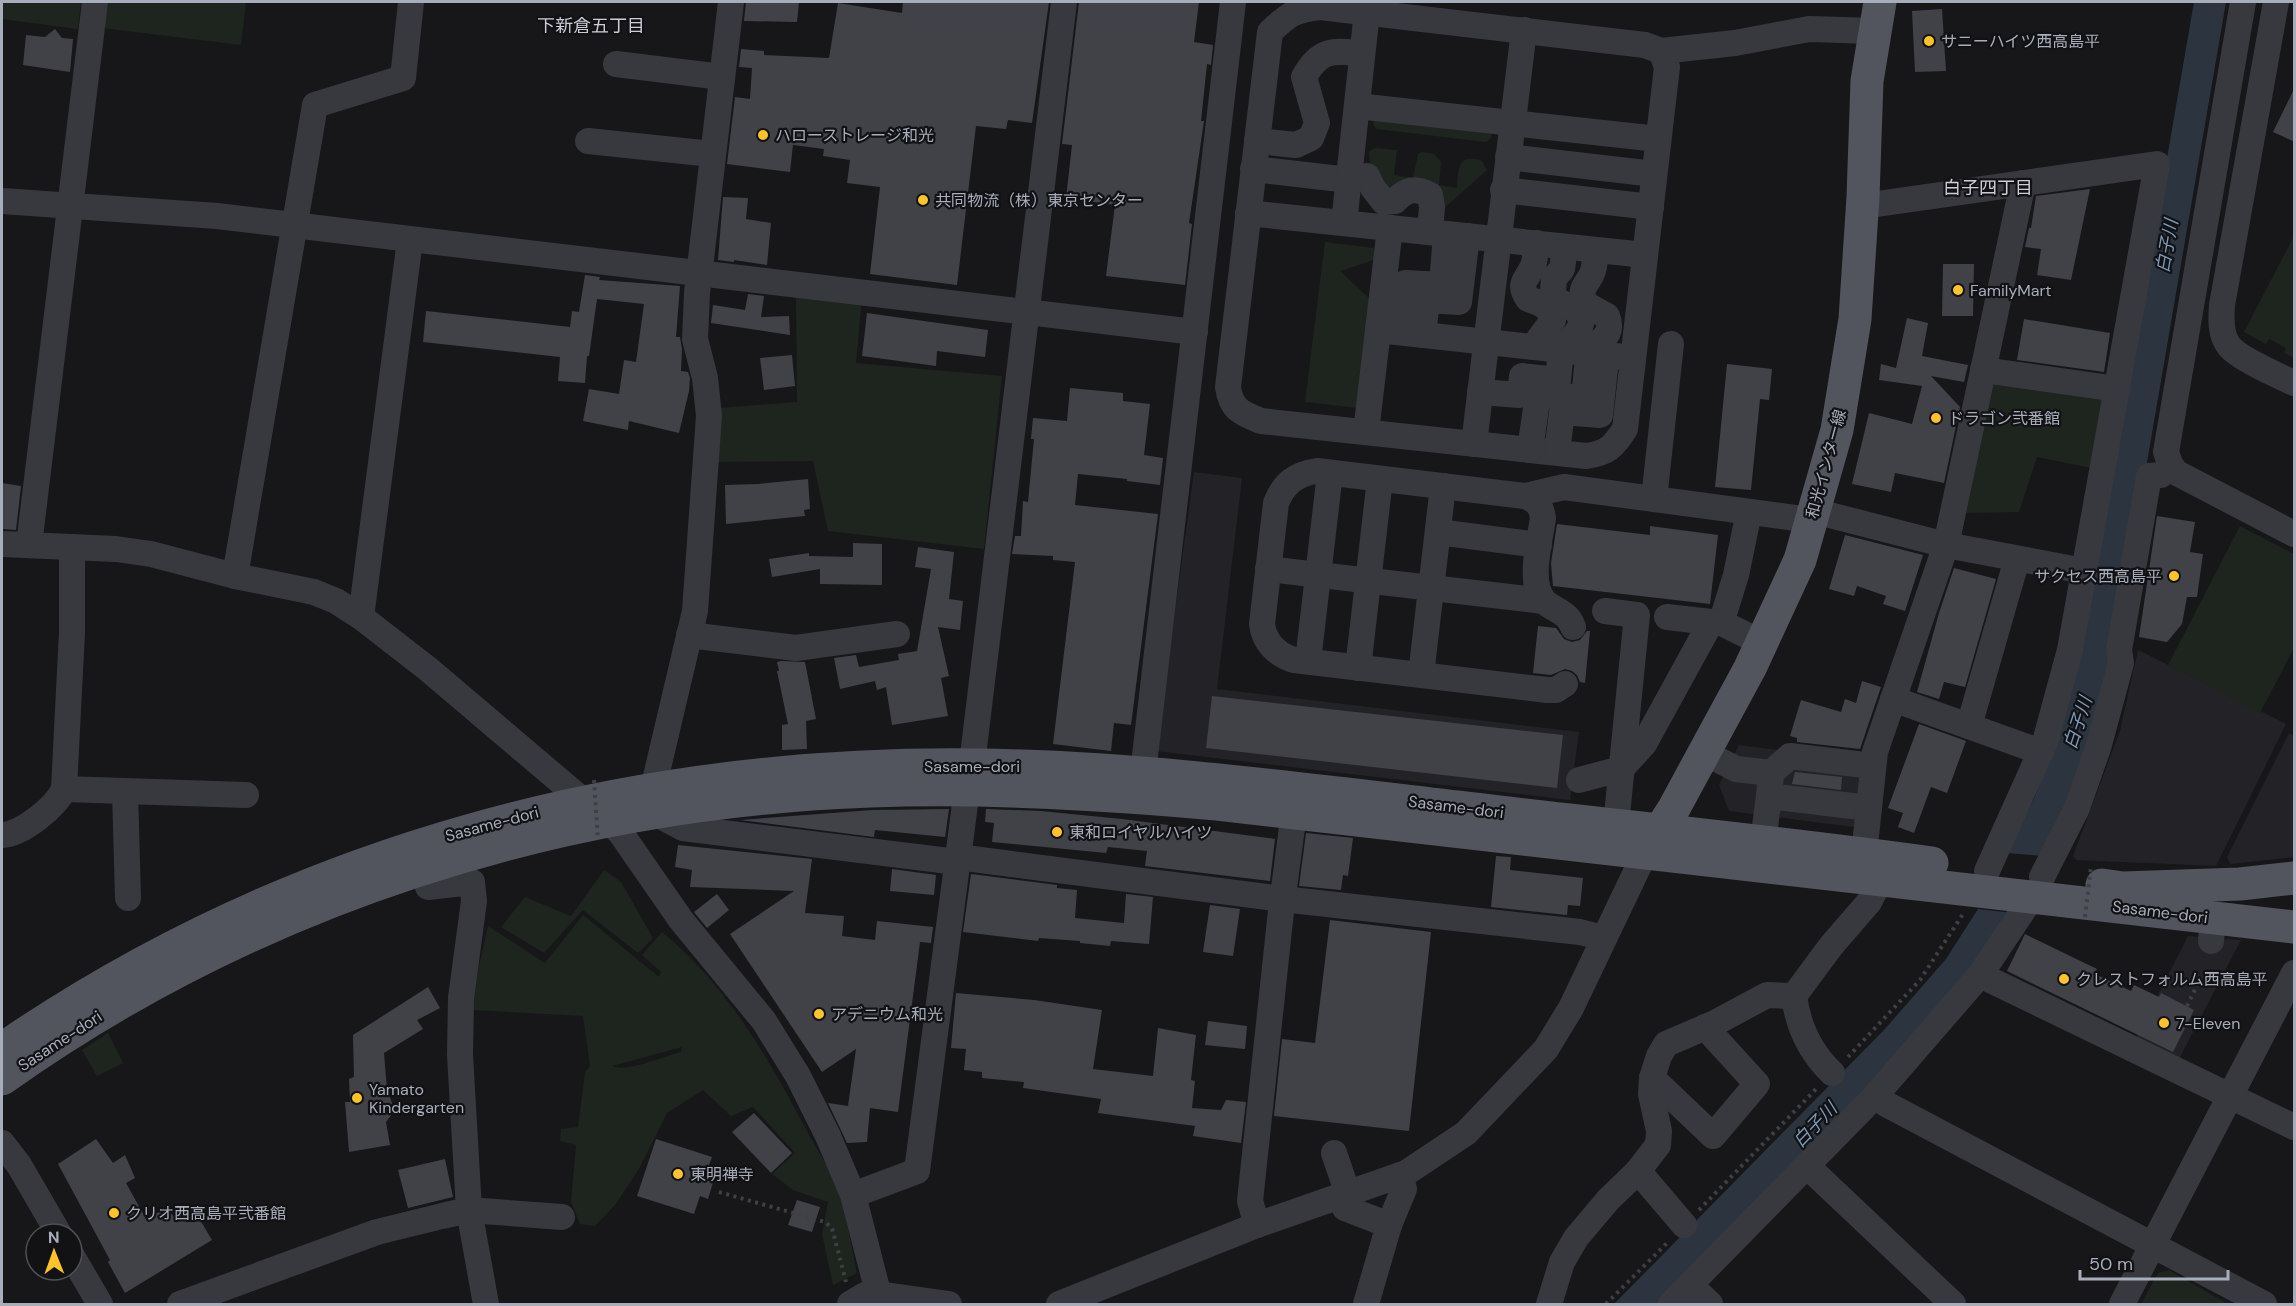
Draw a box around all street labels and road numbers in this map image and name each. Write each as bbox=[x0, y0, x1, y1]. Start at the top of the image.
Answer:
street label: 和光インター線 bbox=[1801, 407, 1851, 521]
street label: Sasame-dori bbox=[924, 756, 1020, 777]
street label: Sasame-dori bbox=[1407, 791, 1505, 823]
street label: Sasame-dori bbox=[443, 801, 541, 847]
street label: Sasame-dori bbox=[2111, 896, 2209, 928]
street label: Sasame-dori bbox=[14, 1006, 106, 1076]

